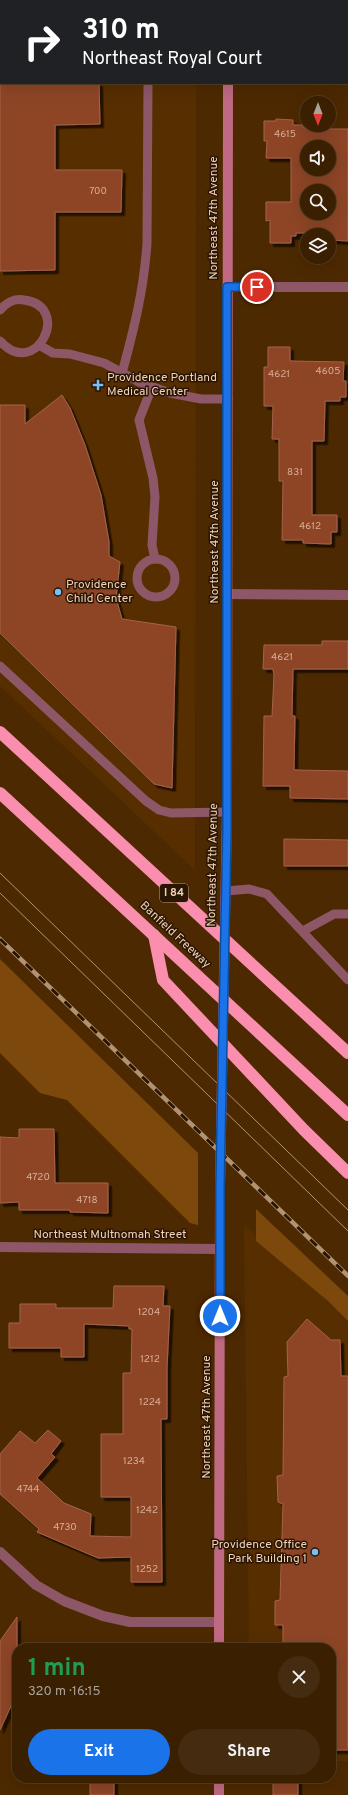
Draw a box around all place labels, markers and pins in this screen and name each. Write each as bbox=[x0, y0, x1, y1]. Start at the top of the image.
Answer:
pin bbox=[240, 270, 274, 304]
place label: Providence Portland Medical Center bbox=[107, 370, 217, 400]
marker: Providence Portland Medical Center bbox=[92, 379, 104, 391]
place label: Providence Child Center bbox=[66, 577, 133, 607]
marker: Providence Child Center bbox=[53, 587, 63, 597]
place label: Providence Office Park Building 1 bbox=[211, 1537, 307, 1567]
marker: Providence Office Park Building 1 bbox=[310, 1547, 320, 1557]

